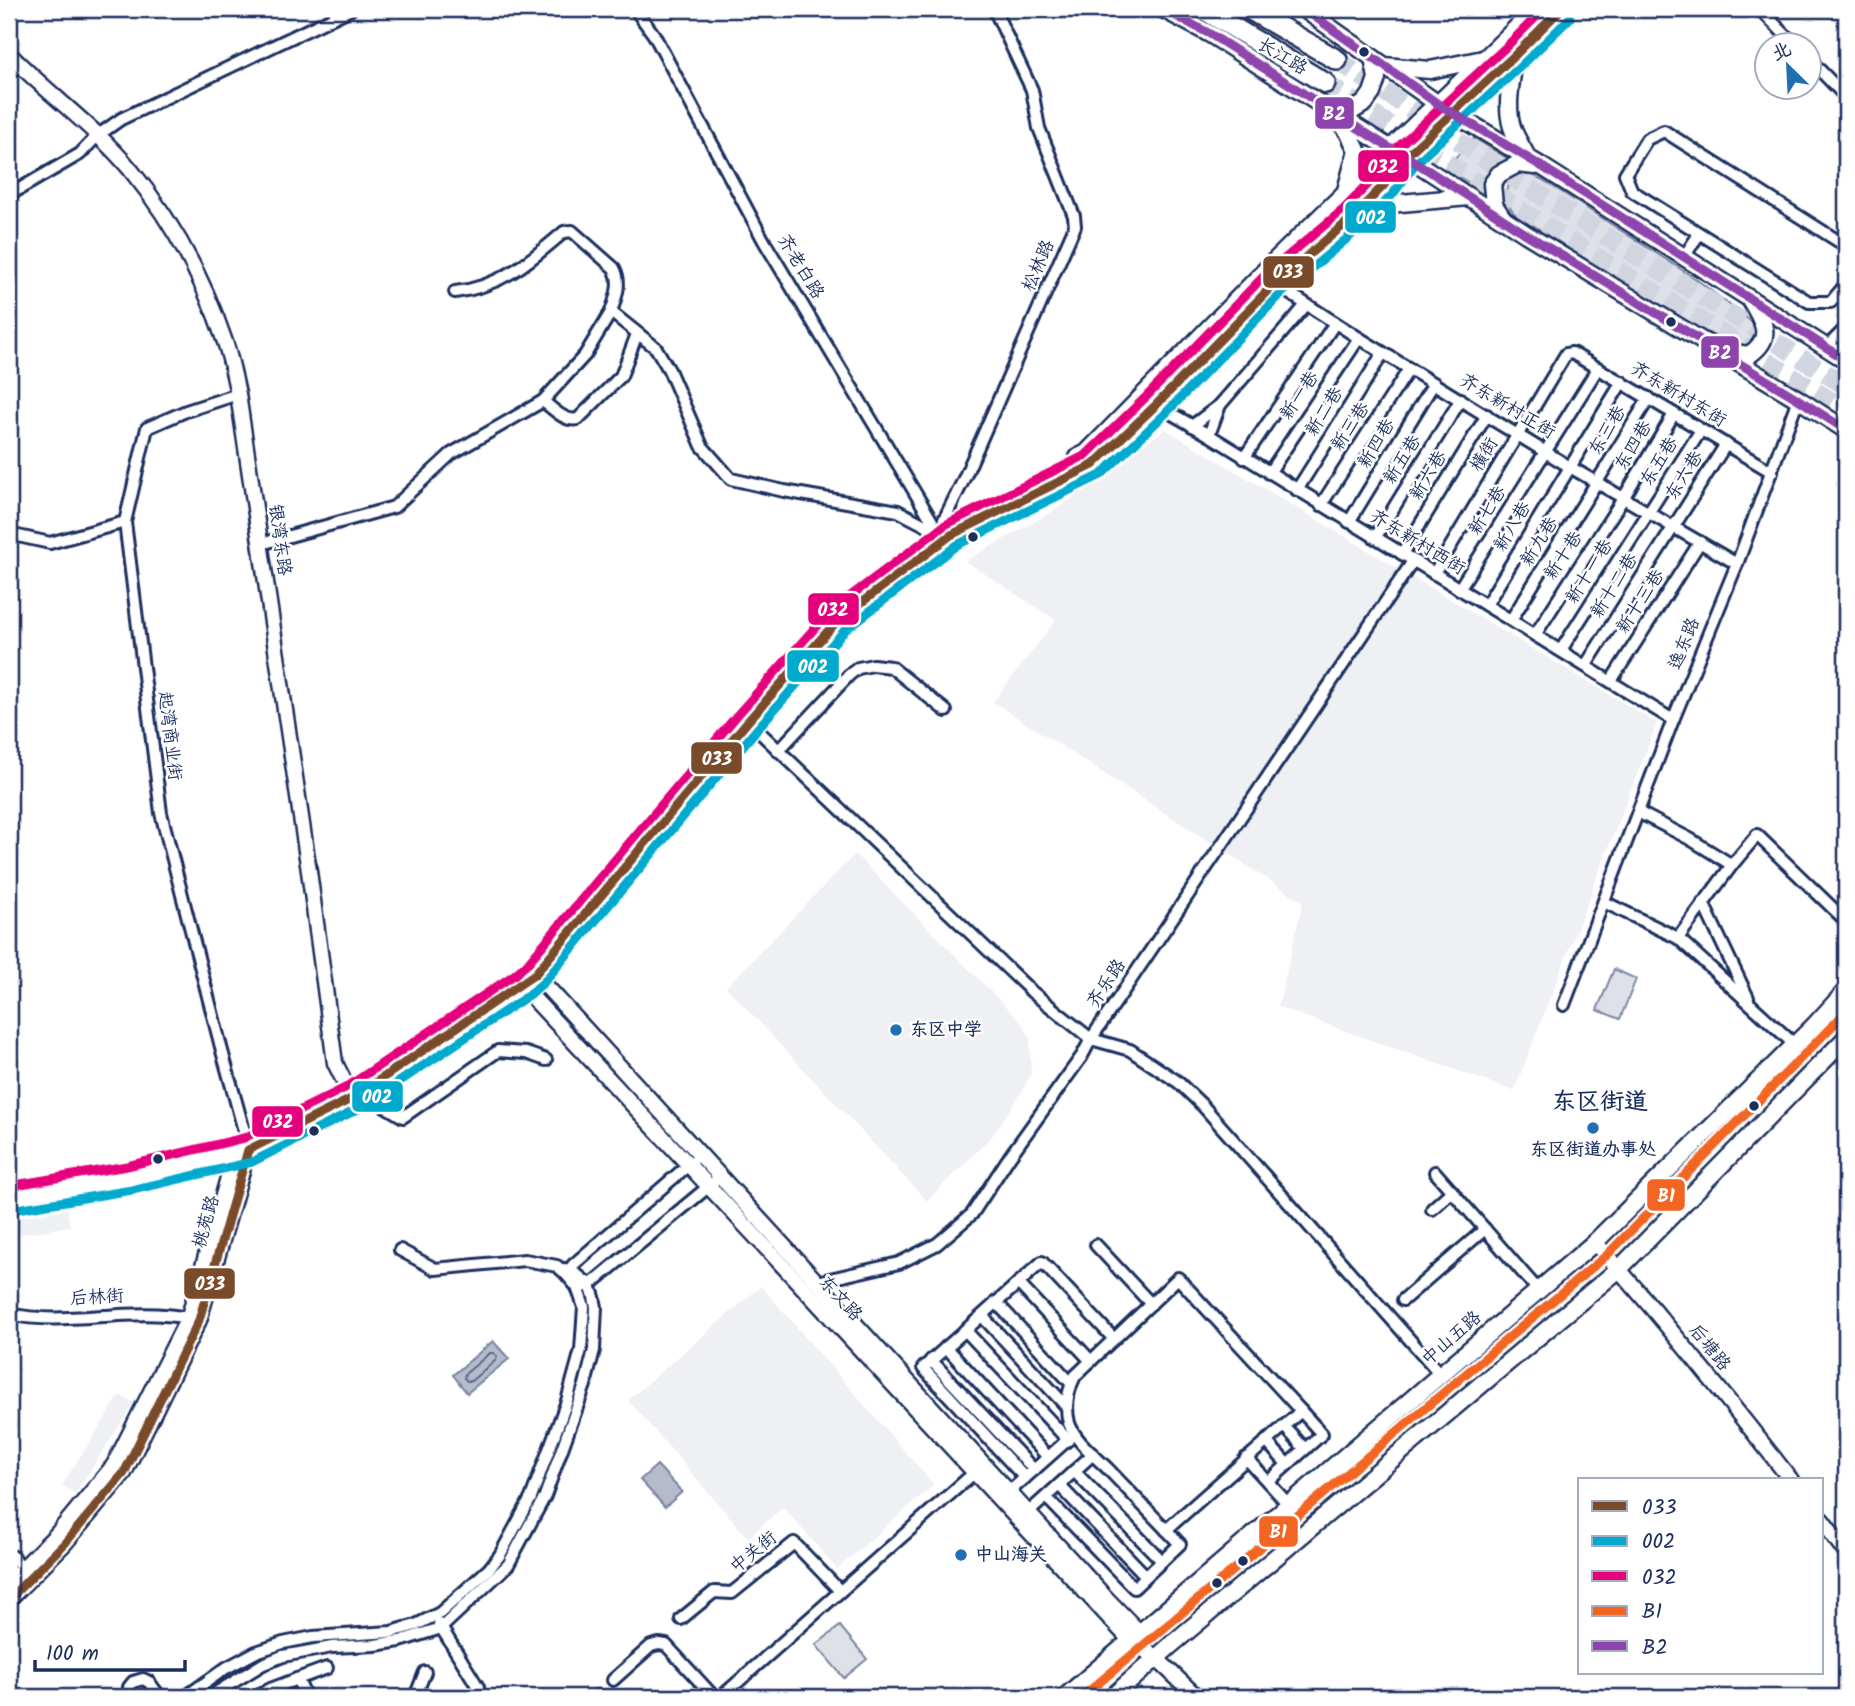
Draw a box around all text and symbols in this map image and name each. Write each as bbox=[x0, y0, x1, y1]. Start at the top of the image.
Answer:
street label: 长江路 bbox=[1251, 31, 1313, 83]
north arrow bbox=[1754, 32, 1824, 102]
text: 北 bbox=[1767, 35, 1797, 70]
unlabelled marker bbox=[1357, 45, 1371, 59]
line badge: B2 bbox=[1314, 96, 1355, 130]
text: B2 bbox=[1323, 100, 1345, 130]
line badge: 032 bbox=[1357, 149, 1410, 183]
text: 032 bbox=[1367, 153, 1399, 183]
line badge: 002 bbox=[1344, 200, 1397, 234]
text: 002 bbox=[1356, 204, 1386, 234]
street label: 齐老白路 bbox=[769, 229, 831, 305]
street label: 松林路 bbox=[1015, 235, 1063, 297]
line badge: 033 bbox=[1262, 255, 1315, 289]
text: 033 bbox=[1273, 258, 1303, 288]
unlabelled marker bbox=[1664, 315, 1678, 329]
line badge: B2 bbox=[1700, 335, 1740, 369]
text: B2 bbox=[1709, 339, 1731, 369]
street label: 齐东新村东街 bbox=[1624, 355, 1732, 435]
street label: 新一巷 bbox=[1273, 366, 1327, 426]
street label: 齐东新村正街 bbox=[1453, 367, 1561, 447]
street label: 新二巷 bbox=[1298, 381, 1352, 443]
street label: 新三巷 bbox=[1324, 396, 1378, 458]
street label: 东三巷 bbox=[1582, 400, 1634, 462]
street label: 新四巷 bbox=[1351, 413, 1403, 475]
street label: 东四巷 bbox=[1608, 415, 1660, 477]
street label: 新五巷 bbox=[1376, 429, 1430, 491]
street label: 东五巷 bbox=[1633, 431, 1687, 493]
street label: 横街 bbox=[1463, 432, 1507, 478]
street label: 新六巷 bbox=[1403, 445, 1455, 507]
street label: 东六巷 bbox=[1658, 445, 1712, 507]
street label: 新七巷 bbox=[1461, 480, 1515, 542]
street label: 新八巷 bbox=[1487, 496, 1539, 558]
street label: 银湾东路 bbox=[260, 502, 298, 578]
street label: 齐东新村西街 bbox=[1363, 503, 1471, 583]
street label: 新九巷 bbox=[1513, 511, 1567, 573]
street label: 新十巷 bbox=[1537, 525, 1591, 587]
unlabelled marker bbox=[966, 530, 980, 544]
street label: 新十一巷 bbox=[1559, 534, 1621, 610]
street label: 新十二巷 bbox=[1584, 548, 1646, 624]
street label: 新十三巷 bbox=[1609, 564, 1673, 640]
line badge: 032 bbox=[807, 592, 860, 626]
text: 032 bbox=[817, 596, 849, 626]
street label: 逸东路 bbox=[1661, 614, 1709, 674]
line badge: 002 bbox=[786, 649, 840, 683]
text: 002 bbox=[798, 653, 828, 683]
street label: 起湾商业街 bbox=[149, 690, 189, 782]
line badge: 033 bbox=[690, 741, 743, 775]
text: 033 bbox=[702, 745, 732, 775]
street label: 齐乐路 bbox=[1080, 954, 1134, 1014]
place label: 东区中学 bbox=[910, 1016, 982, 1045]
marker: 东区中学 bbox=[888, 1022, 904, 1038]
line badge: 002 bbox=[351, 1080, 404, 1113]
text: 002 bbox=[362, 1083, 392, 1113]
district label: 东区街道 bbox=[1552, 1083, 1648, 1122]
unlabelled marker bbox=[1747, 1099, 1761, 1113]
line badge: 032 bbox=[251, 1105, 304, 1138]
text: 032 bbox=[262, 1108, 294, 1138]
marker: 东区街道办事处 bbox=[1585, 1120, 1601, 1136]
unlabelled marker bbox=[307, 1124, 321, 1138]
place label: 东区街道办事处 bbox=[1530, 1136, 1656, 1165]
unlabelled marker bbox=[151, 1152, 165, 1166]
line badge: B1 bbox=[1646, 1178, 1686, 1212]
text: B1 bbox=[1657, 1182, 1675, 1212]
street label: 桃苑路 bbox=[186, 1192, 228, 1252]
line badge: 033 bbox=[183, 1267, 236, 1300]
street label: 东文路 bbox=[811, 1269, 869, 1329]
text: 033 bbox=[195, 1270, 225, 1300]
street label: 后林街 bbox=[69, 1282, 125, 1314]
street label: 中山五路 bbox=[1415, 1304, 1489, 1374]
street label: 后塘路 bbox=[1681, 1318, 1737, 1378]
legend bbox=[1578, 1478, 1824, 1674]
text: 033 bbox=[1642, 1492, 1676, 1525]
line badge: B1 bbox=[1258, 1515, 1299, 1548]
text: B1 bbox=[1269, 1518, 1287, 1548]
street label: 中关街 bbox=[724, 1525, 784, 1581]
text: 002 bbox=[1642, 1526, 1675, 1559]
place label: 中山海关 bbox=[975, 1541, 1047, 1570]
marker: 中山海关 bbox=[953, 1547, 969, 1563]
unlabelled marker bbox=[1236, 1554, 1250, 1568]
text: 032 bbox=[1642, 1562, 1677, 1595]
unlabelled marker bbox=[1210, 1576, 1224, 1590]
text: B1 bbox=[1642, 1596, 1662, 1629]
scale bar bbox=[35, 1629, 186, 1673]
text: B2 bbox=[1642, 1632, 1668, 1665]
text: 100 m bbox=[46, 1638, 99, 1671]

